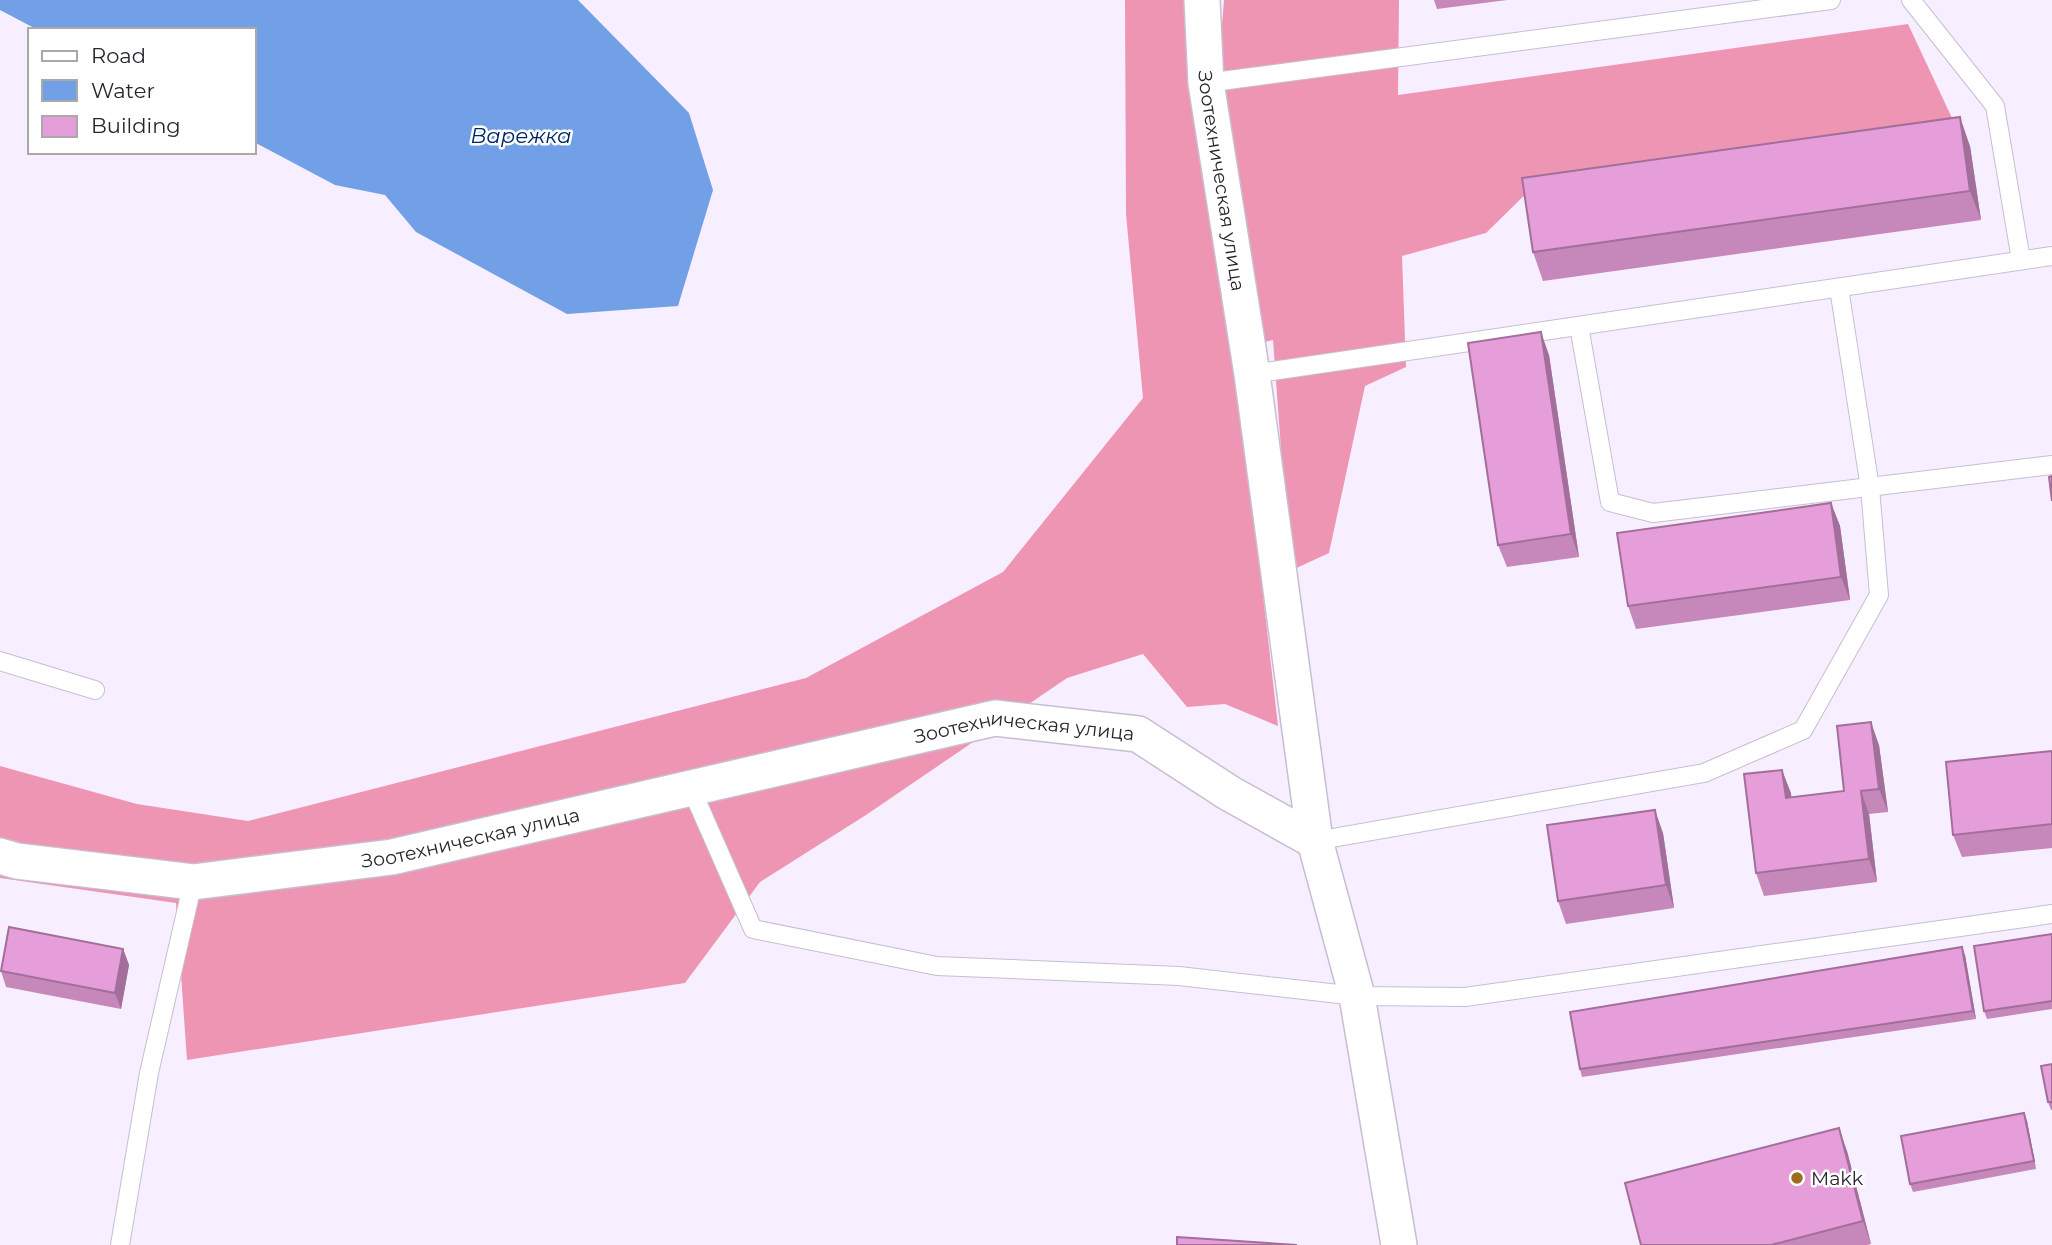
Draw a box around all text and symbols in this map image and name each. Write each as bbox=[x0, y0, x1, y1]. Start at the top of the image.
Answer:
legend bbox=[28, 28, 256, 154]
text: Road bbox=[91, 43, 146, 68]
street label: Зоотехническая улица bbox=[1194, 70, 1250, 293]
text: Water bbox=[91, 78, 155, 103]
text: Building bbox=[91, 113, 181, 138]
water label: Варежка bbox=[470, 123, 572, 148]
street label: Зоотехническая улица bbox=[912, 706, 1136, 748]
street label: Зоотехническая улица bbox=[360, 803, 582, 872]
place label: Makk bbox=[1811, 1167, 1864, 1190]
marker: Makk bbox=[1789, 1170, 1805, 1186]

